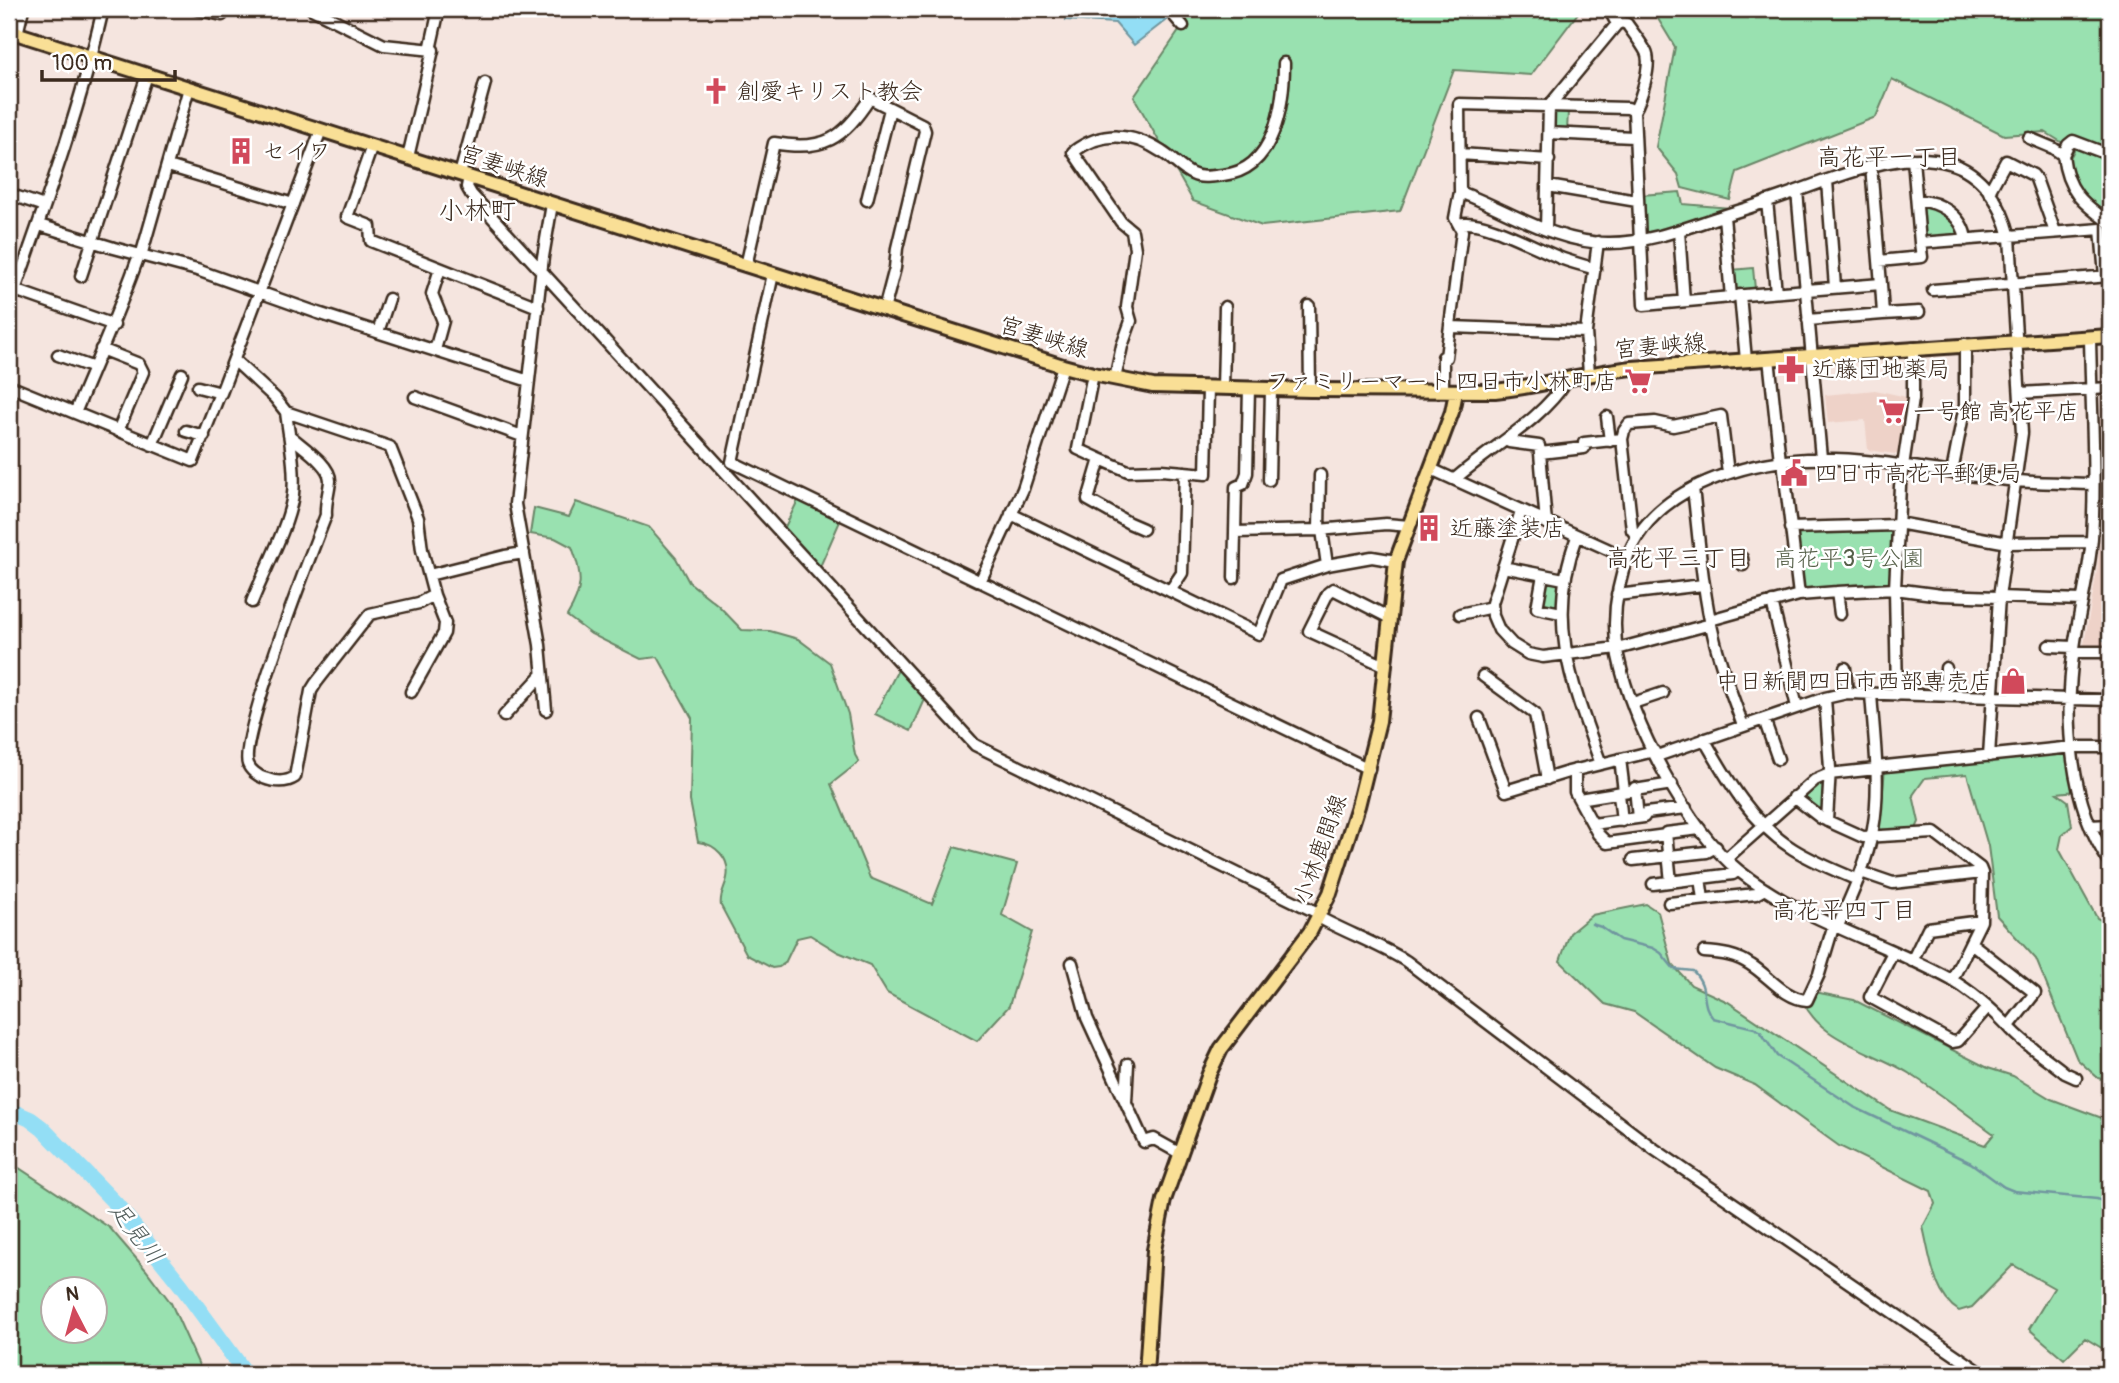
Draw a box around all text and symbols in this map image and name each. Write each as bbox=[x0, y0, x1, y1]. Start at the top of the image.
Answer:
scale bar bbox=[42, 38, 175, 82]
text: 100 m bbox=[52, 50, 112, 77]
church icon: 創愛キリスト教会 bbox=[701, 76, 731, 106]
place label: 創愛キリスト教会 bbox=[737, 77, 923, 106]
building icon: セイワ bbox=[226, 136, 256, 166]
place label: セイワ bbox=[262, 137, 331, 166]
street label: 宮妻峡線 bbox=[456, 138, 552, 194]
district label: 高花平一丁目 bbox=[1817, 143, 1961, 172]
district label: 小林町 bbox=[438, 195, 516, 227]
street label: 宮妻峡線 bbox=[996, 310, 1092, 364]
street label: 宮妻峡線 bbox=[1613, 328, 1707, 364]
pharmacy icon: 近藤団地薬局 bbox=[1776, 354, 1806, 384]
place label: 近藤団地薬局 bbox=[1812, 355, 1950, 384]
supermarket icon: ファミリーマート 四日市小林町店 bbox=[1623, 366, 1653, 396]
place label: ファミリーマート 四日市小林町店 bbox=[1267, 367, 1617, 396]
supermarket icon: 一号館 高花平店 bbox=[1877, 396, 1907, 426]
place label: 一号館 高花平店 bbox=[1913, 397, 2079, 426]
public building icon: 四日市高花平郵便局 bbox=[1779, 458, 1809, 488]
place label: 四日市高花平郵便局 bbox=[1815, 459, 2022, 488]
building icon: 近藤塗装店 bbox=[1414, 513, 1444, 543]
place label: 近藤塗装店 bbox=[1450, 514, 1565, 543]
district label: 高花平三丁目 bbox=[1606, 544, 1750, 573]
park label: 高花平3号公園 bbox=[1774, 544, 1924, 573]
shop icon: 中日新聞四日市西部専売店 bbox=[1998, 666, 2028, 696]
place label: 中日新聞四日市西部専売店 bbox=[1716, 667, 1992, 696]
street label: 小林鹿間線 bbox=[1287, 790, 1353, 908]
district label: 高花平四丁目 bbox=[1772, 896, 1916, 925]
water label: 足見川 bbox=[102, 1196, 170, 1270]
north arrow bbox=[38, 1274, 108, 1344]
text: N bbox=[65, 1281, 80, 1307]

